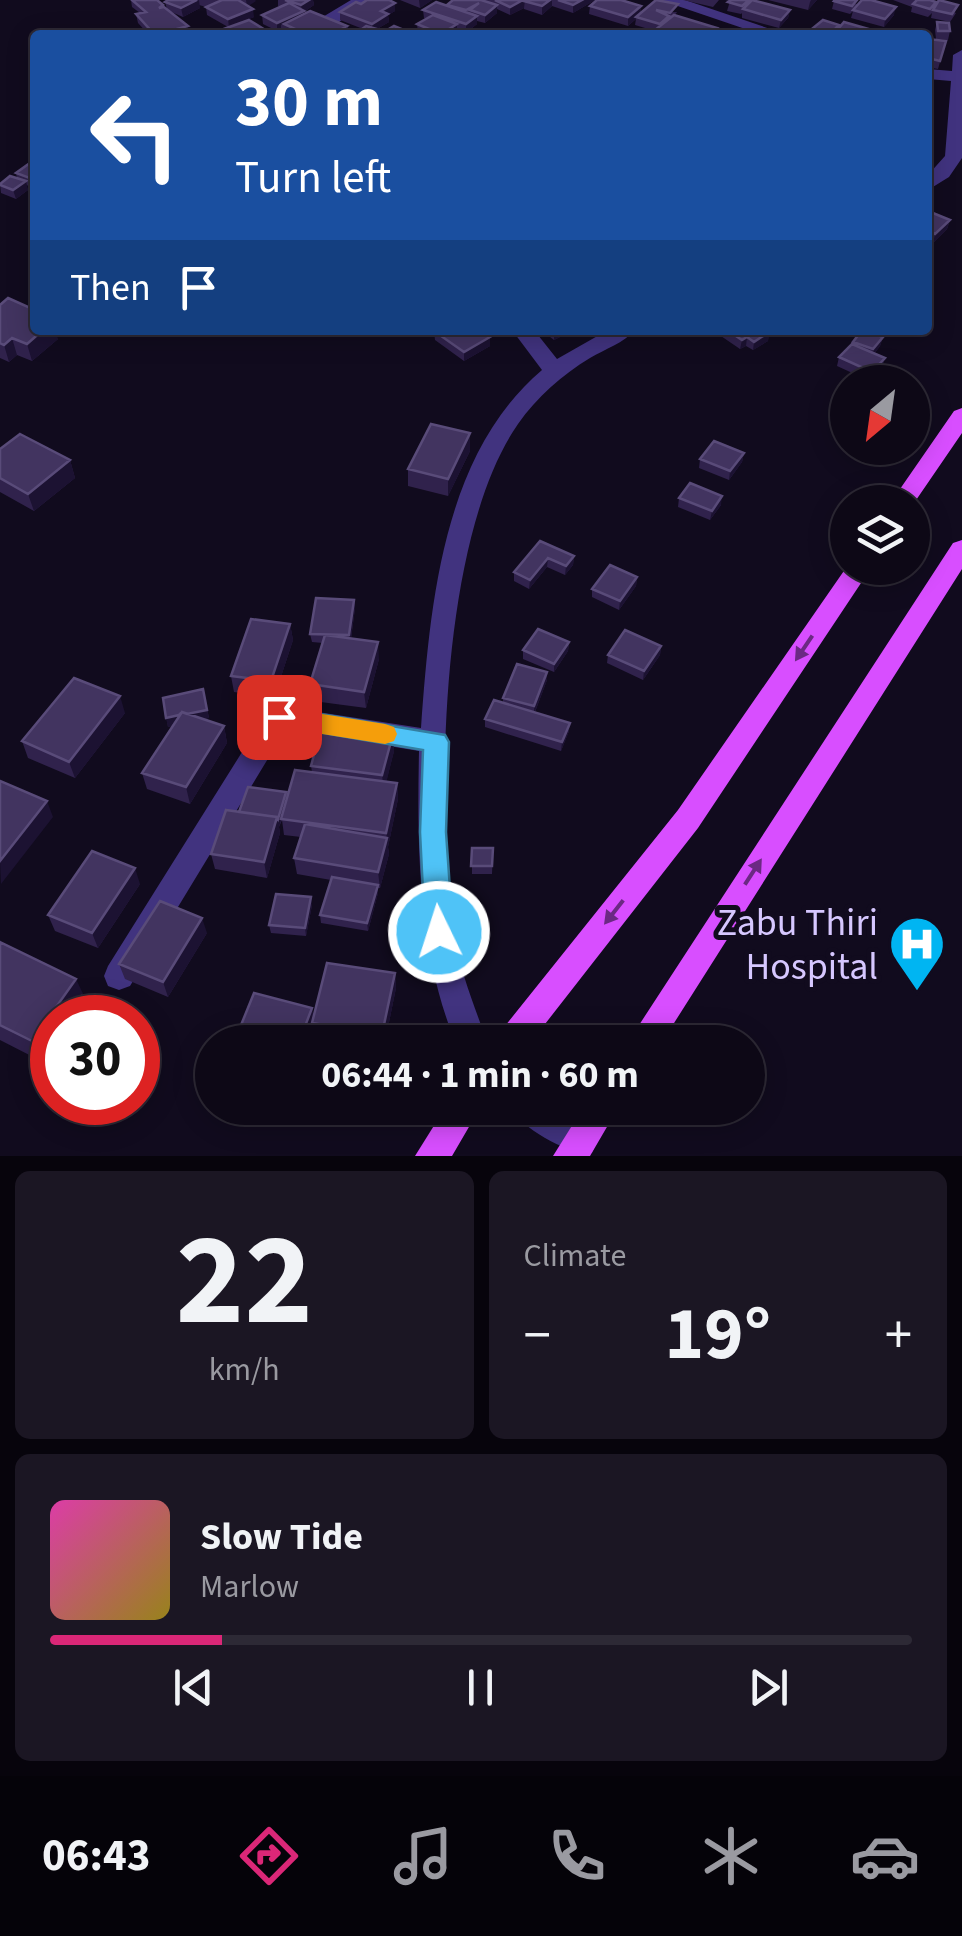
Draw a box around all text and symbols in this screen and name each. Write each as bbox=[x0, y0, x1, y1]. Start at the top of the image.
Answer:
text: 30 m bbox=[235, 53, 383, 153]
icon: left bbox=[70, 70, 200, 200]
text: Turn left bbox=[235, 146, 391, 210]
icon: arrive bbox=[171, 260, 226, 315]
text: Then bbox=[70, 261, 151, 315]
north arrow bbox=[830, 365, 930, 465]
map controls bbox=[830, 365, 930, 585]
button: layers bbox=[830, 485, 930, 585]
one-way arrow bbox=[795, 635, 814, 662]
pin bbox=[237, 675, 322, 760]
icon: arrive bbox=[252, 690, 307, 745]
one-way arrow bbox=[744, 859, 762, 886]
position arrow bbox=[387, 880, 491, 984]
place label: Zabu Thiri Hospital bbox=[717, 896, 878, 994]
one-way arrow bbox=[605, 899, 625, 925]
hospital icon: Zabu Thiri Hospital bbox=[887, 914, 947, 993]
speed limit sign: 30 bbox=[30, 995, 160, 1125]
text: 06:44 · 1 min · 60 m bbox=[321, 1048, 639, 1102]
text: 22 bbox=[176, 1189, 313, 1374]
text: Climate bbox=[524, 1233, 626, 1279]
text: 19° bbox=[664, 1281, 771, 1388]
text: − bbox=[524, 1297, 551, 1375]
text: + bbox=[885, 1297, 912, 1375]
text: km/h bbox=[209, 1347, 280, 1393]
text: Slow Tide bbox=[200, 1510, 363, 1564]
text: Marlow bbox=[200, 1564, 299, 1610]
icon: previous bbox=[166, 1660, 221, 1715]
icon: pause bbox=[453, 1660, 508, 1715]
icon: next bbox=[741, 1660, 796, 1715]
icon: directions bbox=[234, 1821, 304, 1891]
icon: music bbox=[388, 1821, 458, 1891]
icon: phone bbox=[542, 1821, 612, 1891]
icon: climate bbox=[696, 1821, 766, 1891]
icon: car bbox=[850, 1821, 920, 1891]
text: 06:43 bbox=[42, 1824, 151, 1888]

